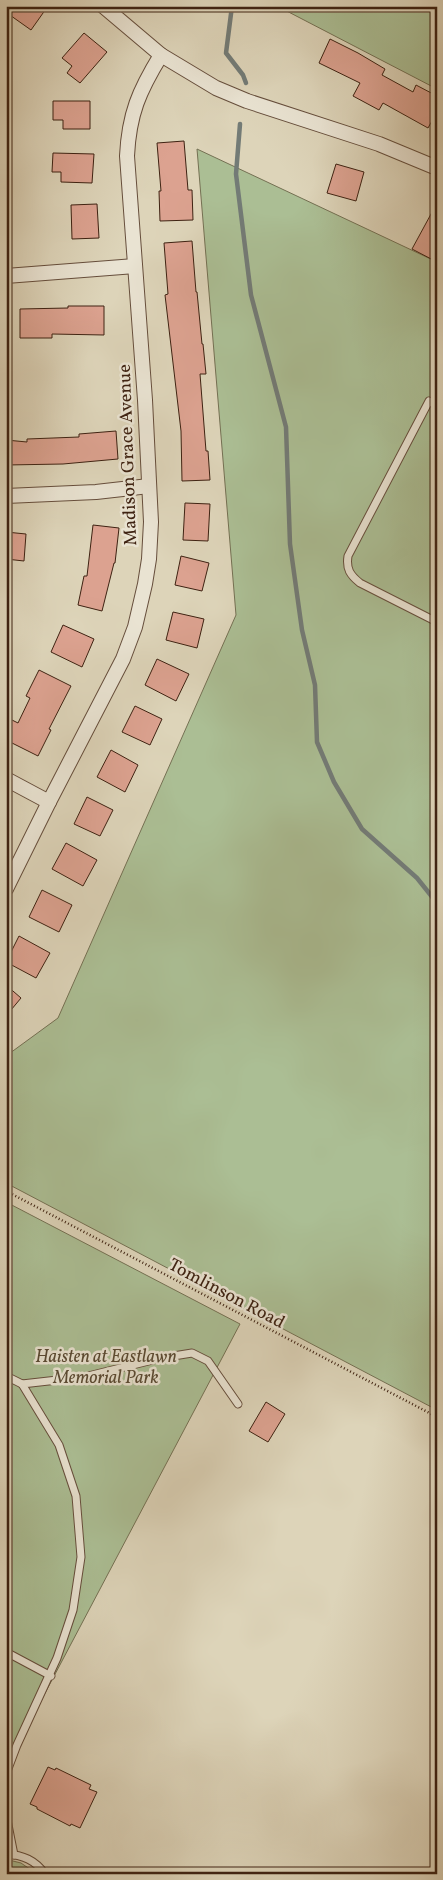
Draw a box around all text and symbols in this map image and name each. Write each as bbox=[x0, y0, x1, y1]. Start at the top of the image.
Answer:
street label: Madison Grace Avenue bbox=[113, 364, 144, 546]
street label: Tomlinson Road bbox=[164, 1253, 289, 1336]
park label: Haisten at Eastlawn Memorial Park bbox=[35, 1345, 177, 1391]

